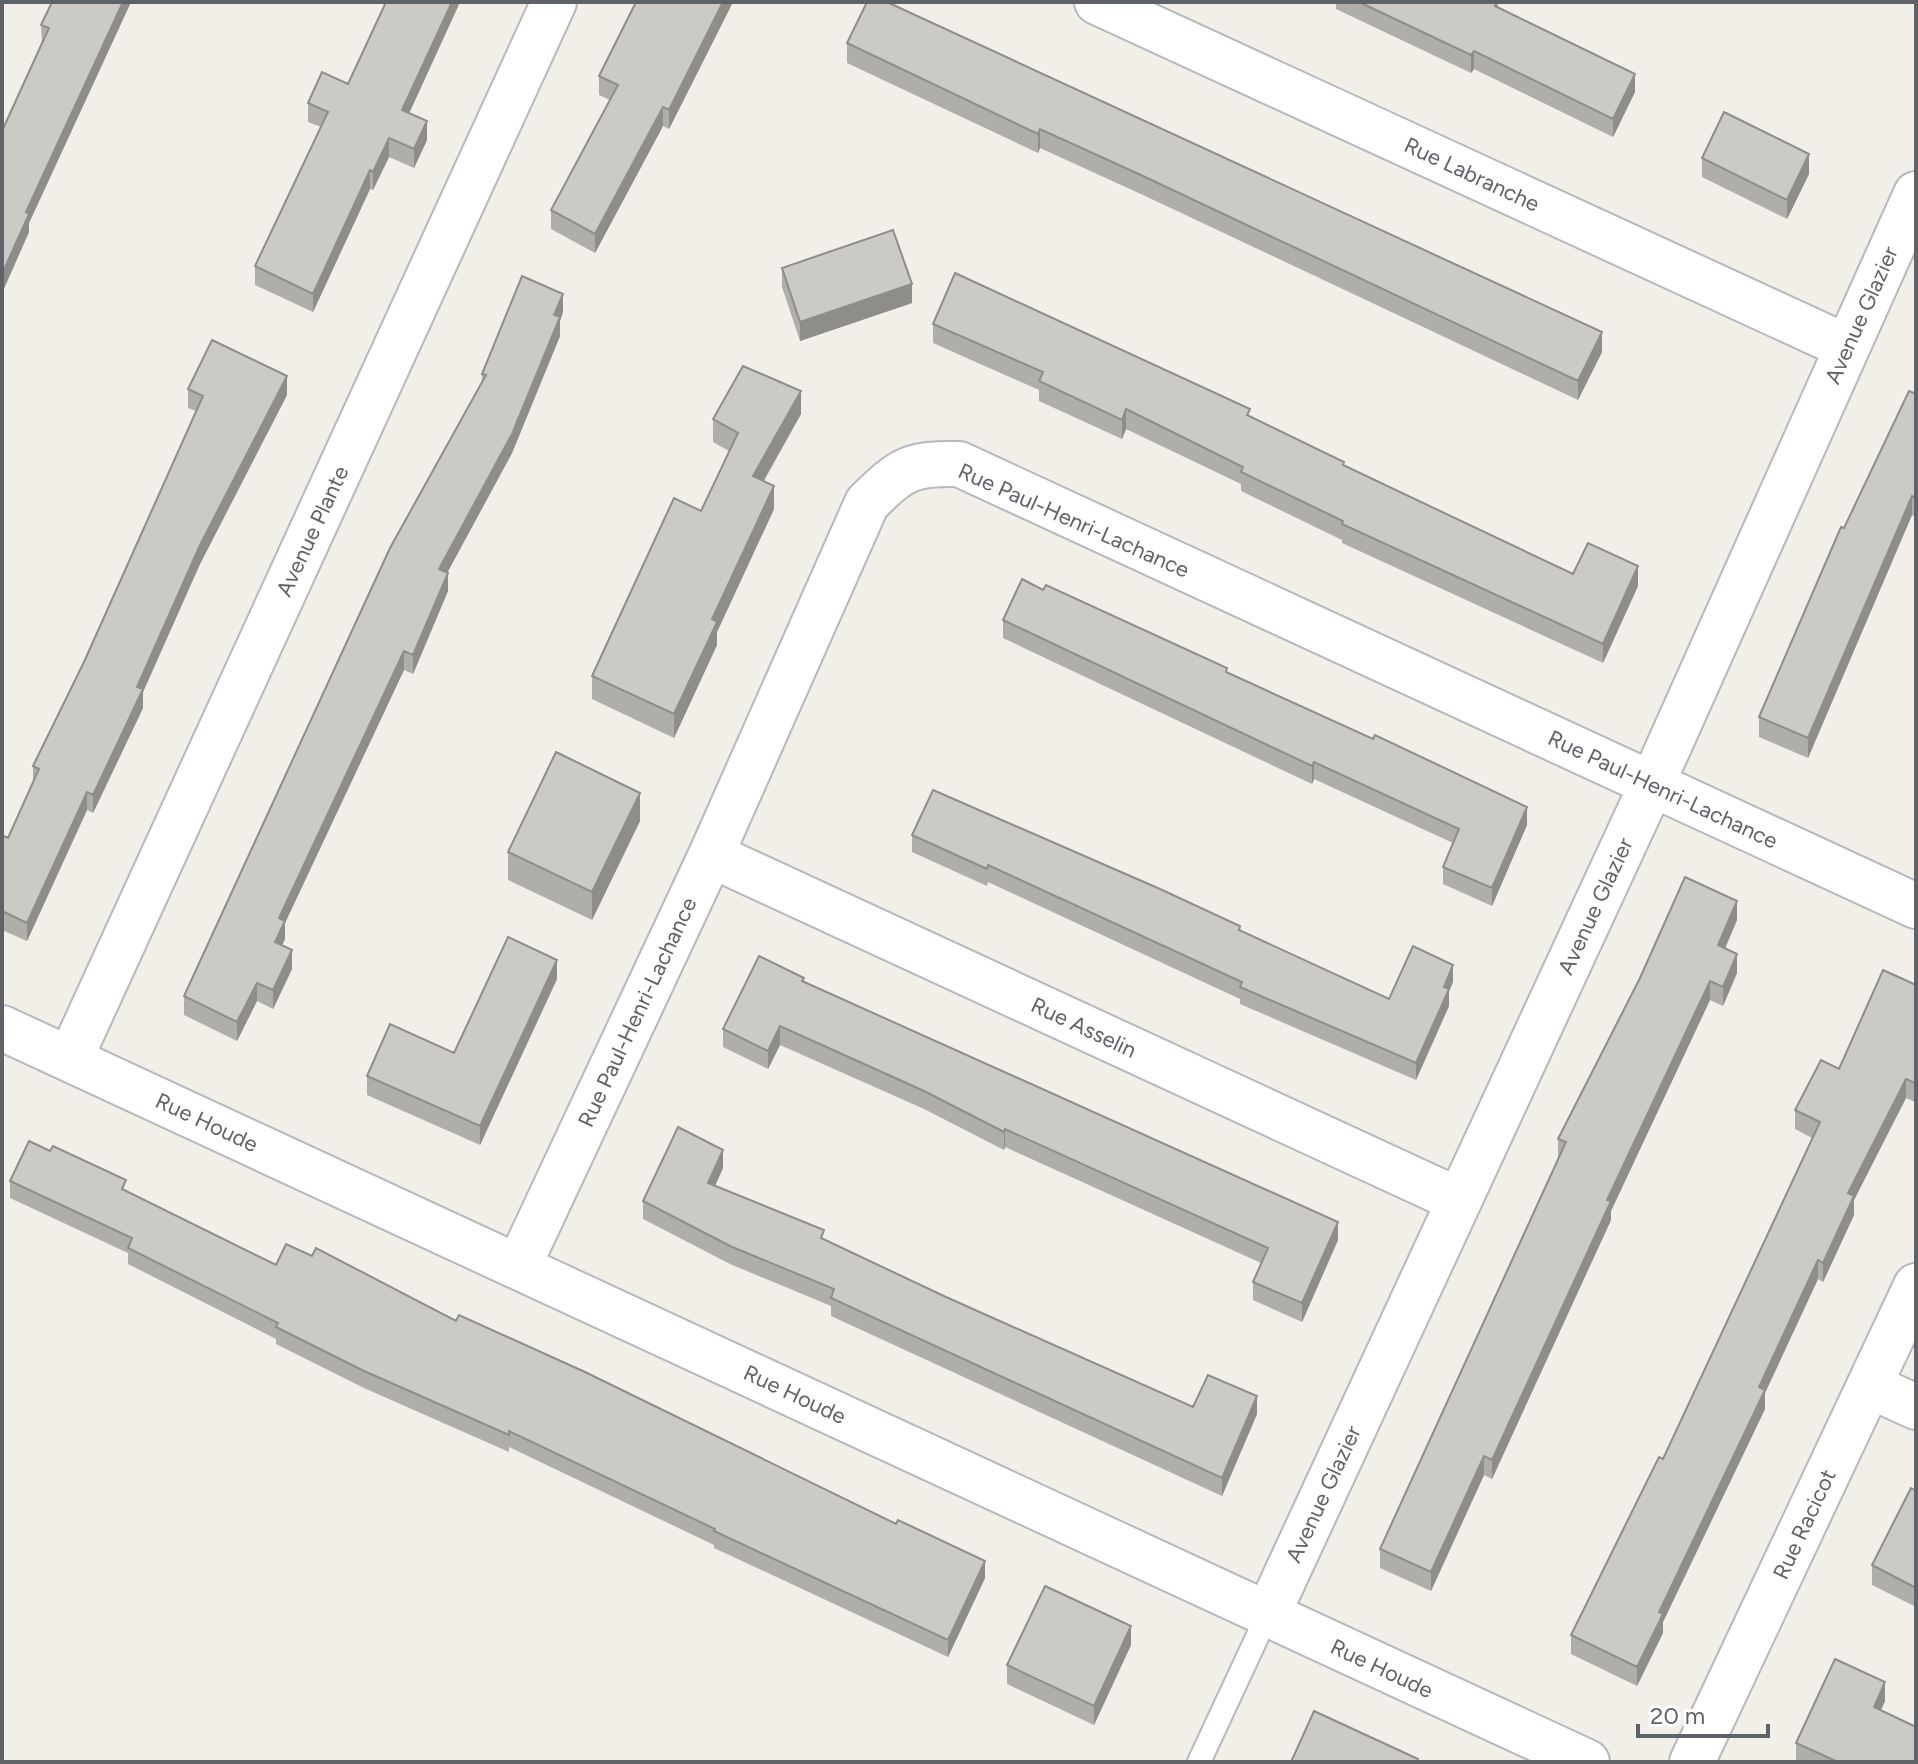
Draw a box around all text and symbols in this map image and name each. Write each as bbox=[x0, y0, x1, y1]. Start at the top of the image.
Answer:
street label: Rue Labranche bbox=[1400, 131, 1544, 218]
street label: Avenue Glazier bbox=[1819, 242, 1904, 388]
street label: Rue Paul-Henri-Lachance bbox=[954, 457, 1194, 584]
street label: Avenue Plante bbox=[270, 462, 355, 601]
street label: Rue Paul-Henri-Lachance bbox=[1544, 724, 1782, 855]
street label: Avenue Glazier bbox=[1552, 833, 1639, 979]
street label: Rue Paul-Henri-Lachance bbox=[572, 893, 703, 1131]
street label: Rue Asselin bbox=[1027, 991, 1141, 1064]
street label: Rue Houde bbox=[151, 1087, 262, 1158]
street label: Rue Houde bbox=[739, 1359, 850, 1430]
street label: Avenue Glazier bbox=[1280, 1421, 1367, 1567]
street label: Rue Racicot bbox=[1767, 1465, 1842, 1584]
street label: Rue Houde bbox=[1326, 1633, 1437, 1704]
scale bar bbox=[1638, 1688, 1768, 1738]
text: 20 m bbox=[1650, 1701, 1705, 1730]

